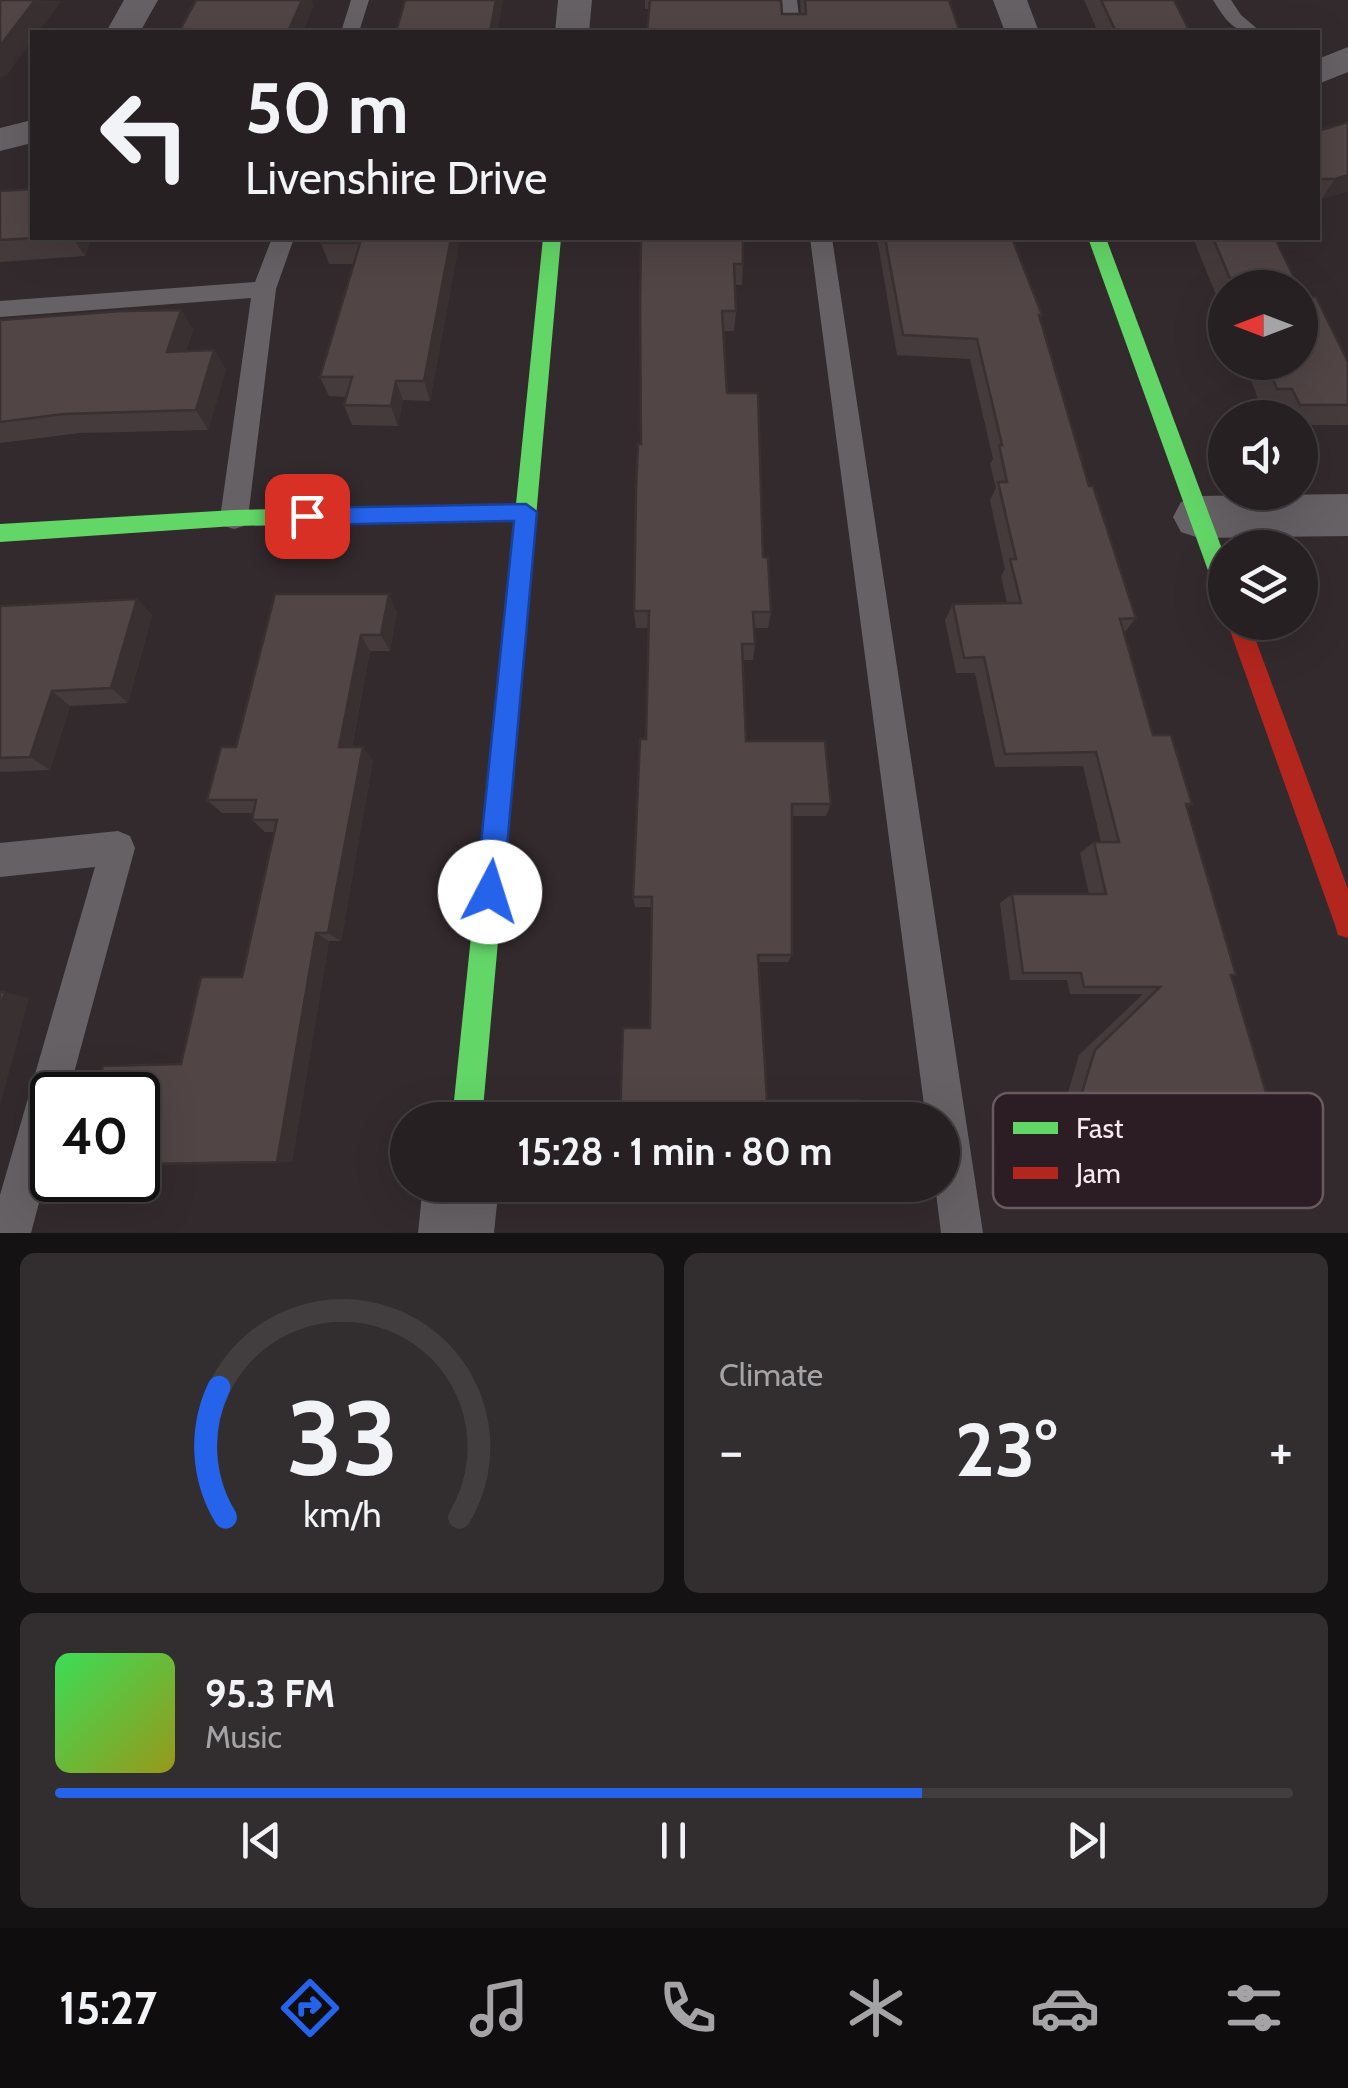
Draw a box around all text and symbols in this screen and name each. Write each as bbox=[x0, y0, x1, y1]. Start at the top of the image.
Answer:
text: 50 m bbox=[245, 65, 409, 151]
icon: left bbox=[80, 70, 210, 200]
text: Livenshire Drive bbox=[245, 151, 547, 205]
north arrow bbox=[1208, 270, 1318, 380]
map controls bbox=[1208, 270, 1318, 640]
button: sound bbox=[1208, 400, 1318, 510]
pin bbox=[265, 474, 350, 559]
icon: arrive bbox=[280, 489, 335, 544]
button: layers bbox=[1208, 530, 1318, 640]
position arrow bbox=[438, 840, 542, 944]
speed limit sign: 40 bbox=[30, 1072, 160, 1202]
legend bbox=[993, 1093, 1323, 1208]
text: Fast bbox=[1076, 1111, 1124, 1145]
text: 15:28 · 1 min · 80 m bbox=[518, 1128, 832, 1175]
text: Jam bbox=[1075, 1156, 1121, 1190]
text: Climate bbox=[719, 1355, 823, 1394]
text: 33 bbox=[286, 1375, 398, 1501]
text: 23° bbox=[955, 1404, 1057, 1495]
text: − bbox=[719, 1417, 743, 1484]
text: + bbox=[1269, 1417, 1293, 1484]
text: km/h bbox=[303, 1493, 381, 1536]
text: 95.3 FM bbox=[205, 1670, 335, 1717]
text: Music bbox=[205, 1717, 282, 1756]
icon: previous bbox=[234, 1813, 289, 1868]
icon: pause bbox=[646, 1813, 701, 1868]
icon: next bbox=[1059, 1813, 1114, 1868]
icon: directions bbox=[275, 1973, 345, 2043]
icon: music bbox=[464, 1973, 534, 2043]
icon: phone bbox=[653, 1973, 723, 2043]
icon: climate bbox=[841, 1973, 911, 2043]
icon: car bbox=[1030, 1973, 1100, 2043]
icon: filters bbox=[1219, 1973, 1289, 2043]
text: 15:27 bbox=[59, 1981, 157, 2035]

